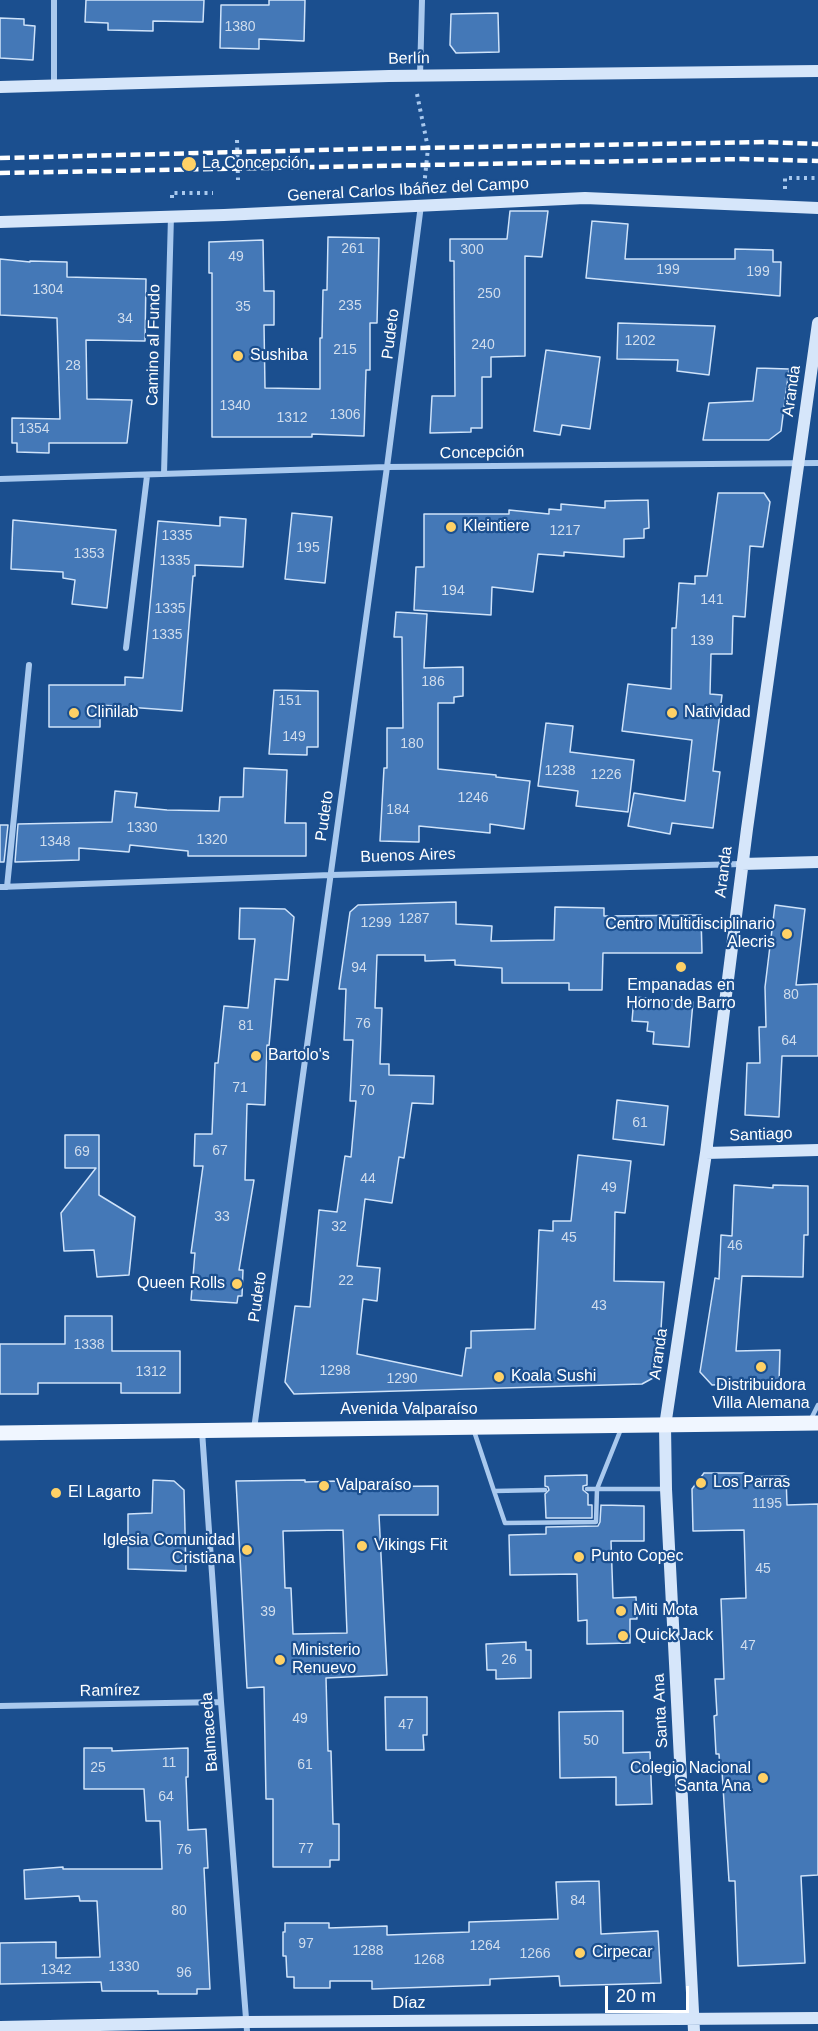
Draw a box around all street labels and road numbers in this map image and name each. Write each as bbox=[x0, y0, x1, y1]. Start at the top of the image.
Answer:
street label: Berlín bbox=[388, 49, 430, 69]
street label: General Carlos Ibáñez del Campo bbox=[287, 174, 529, 206]
street label: Camino al Fundo bbox=[143, 284, 165, 406]
street label: Pudeto bbox=[378, 308, 404, 360]
street label: Aranda bbox=[779, 364, 805, 418]
street label: Concepción bbox=[440, 443, 524, 463]
street label: Pudeto bbox=[312, 790, 338, 842]
street label: Buenos Aires bbox=[360, 845, 456, 867]
street label: Aranda bbox=[711, 845, 737, 899]
street label: Santiago bbox=[729, 1124, 793, 1146]
street label: Pudeto bbox=[245, 1271, 271, 1323]
street label: Aranda bbox=[646, 1327, 672, 1381]
street label: Avenida Valparaíso bbox=[340, 1400, 478, 1420]
street label: Santa Ana bbox=[649, 1673, 673, 1749]
street label: Ramírez bbox=[80, 1681, 140, 1701]
street label: Balmaceda bbox=[198, 1691, 222, 1773]
street label: Díaz bbox=[393, 1994, 425, 2014]

